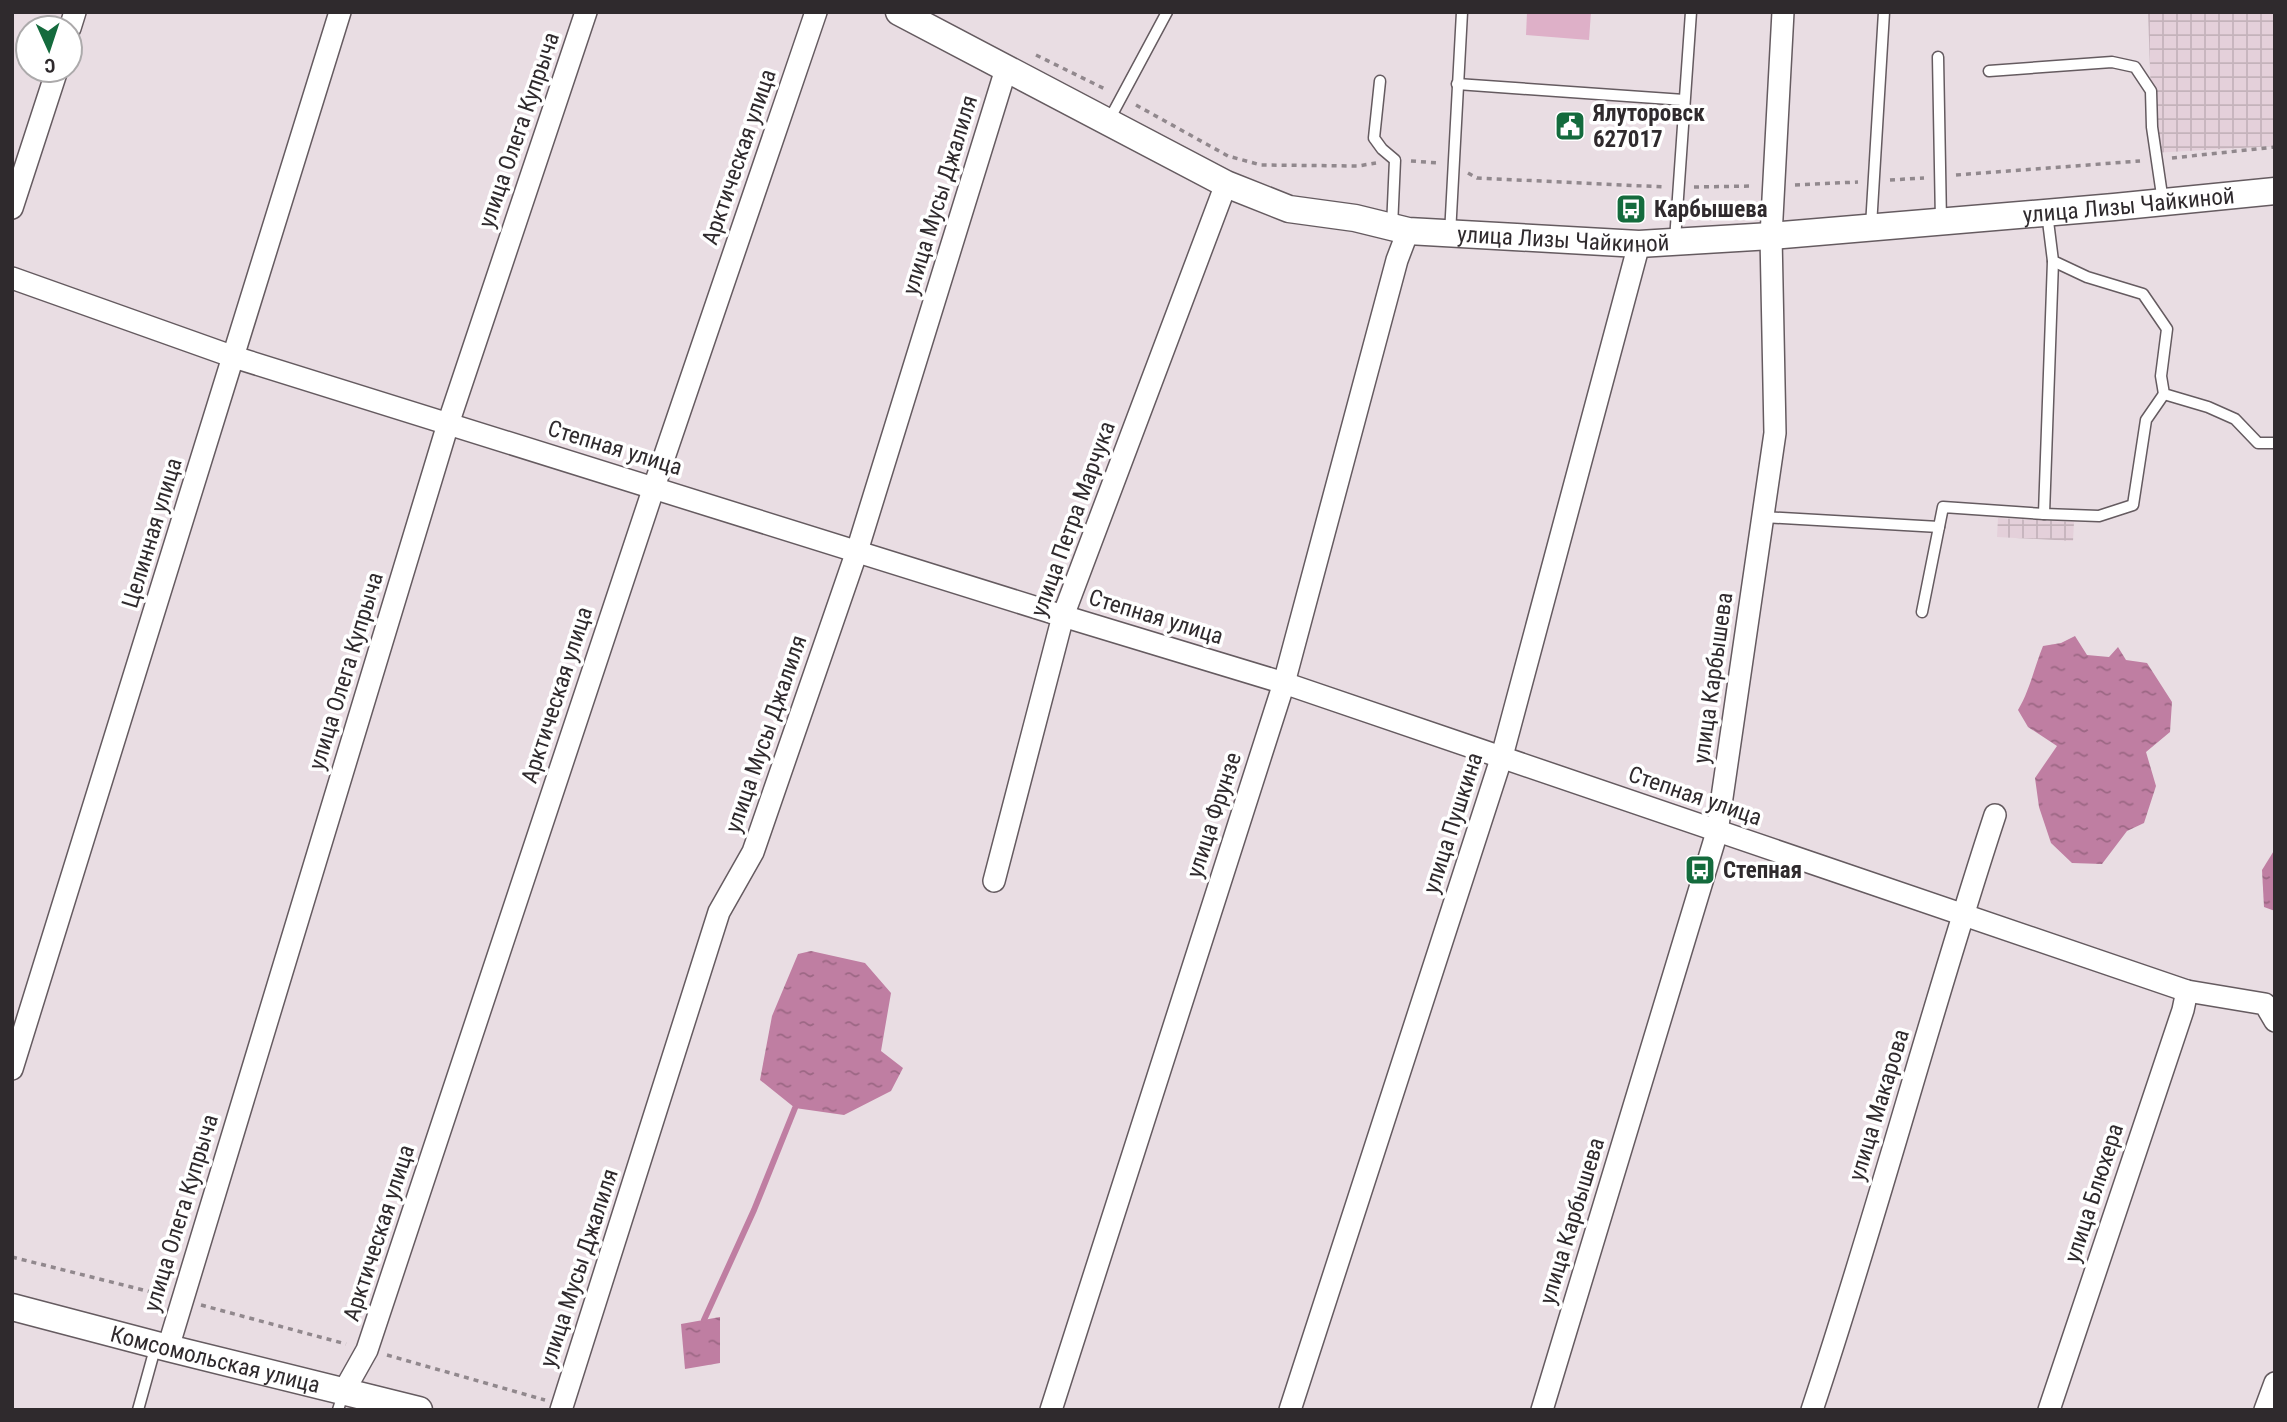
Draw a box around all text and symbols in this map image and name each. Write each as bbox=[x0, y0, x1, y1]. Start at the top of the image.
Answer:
north arrow bbox=[14, 14, 84, 84]
street label: улица Олега Купрыча bbox=[473, 29, 565, 231]
text: С bbox=[44, 54, 56, 77]
street label: Арктическая улица bbox=[696, 66, 782, 248]
street label: улица Мусы Джалиля bbox=[897, 92, 983, 298]
place label: Ялуторовск 627017 bbox=[1592, 100, 1705, 153]
public building icon: Ялуторовск 627017 bbox=[1553, 109, 1587, 143]
street label: улица Лизы Чайкиной bbox=[2022, 182, 2236, 228]
bus stop icon: Карбышева bbox=[1614, 192, 1648, 226]
place label: Карбышева bbox=[1654, 196, 1768, 223]
street label: улица Лизы Чайкиной bbox=[1457, 220, 1670, 258]
street label: Степная улица bbox=[545, 415, 685, 481]
street label: улица Петра Марчука bbox=[1025, 418, 1121, 620]
street label: Целинная улица bbox=[116, 455, 188, 611]
street label: улица Олега Купрыча bbox=[303, 569, 389, 773]
street label: Степная улица bbox=[1086, 584, 1226, 650]
street label: улица Карбышева bbox=[1688, 591, 1738, 765]
street label: Арктическая улица bbox=[516, 603, 598, 787]
street label: улица Мусы Джалиля bbox=[720, 632, 812, 836]
street label: улица Фрунзе bbox=[1181, 749, 1247, 881]
street label: улица Пушкина bbox=[1418, 749, 1488, 897]
street label: Степная улица bbox=[1625, 761, 1765, 831]
bus stop icon: Степная bbox=[1683, 853, 1717, 887]
place label: Степная bbox=[1723, 857, 1802, 884]
street label: улица Макарова bbox=[1843, 1026, 1915, 1184]
street label: улица Олега Купрыча bbox=[138, 1111, 224, 1315]
street label: улица Блюхера bbox=[2059, 1120, 2129, 1266]
street label: улица Карбышева bbox=[1534, 1135, 1610, 1307]
street label: Арктическая улица bbox=[338, 1141, 420, 1325]
street label: улица Мусы Джалиля bbox=[534, 1165, 624, 1371]
street label: Комсомольская улица bbox=[108, 1320, 323, 1399]

